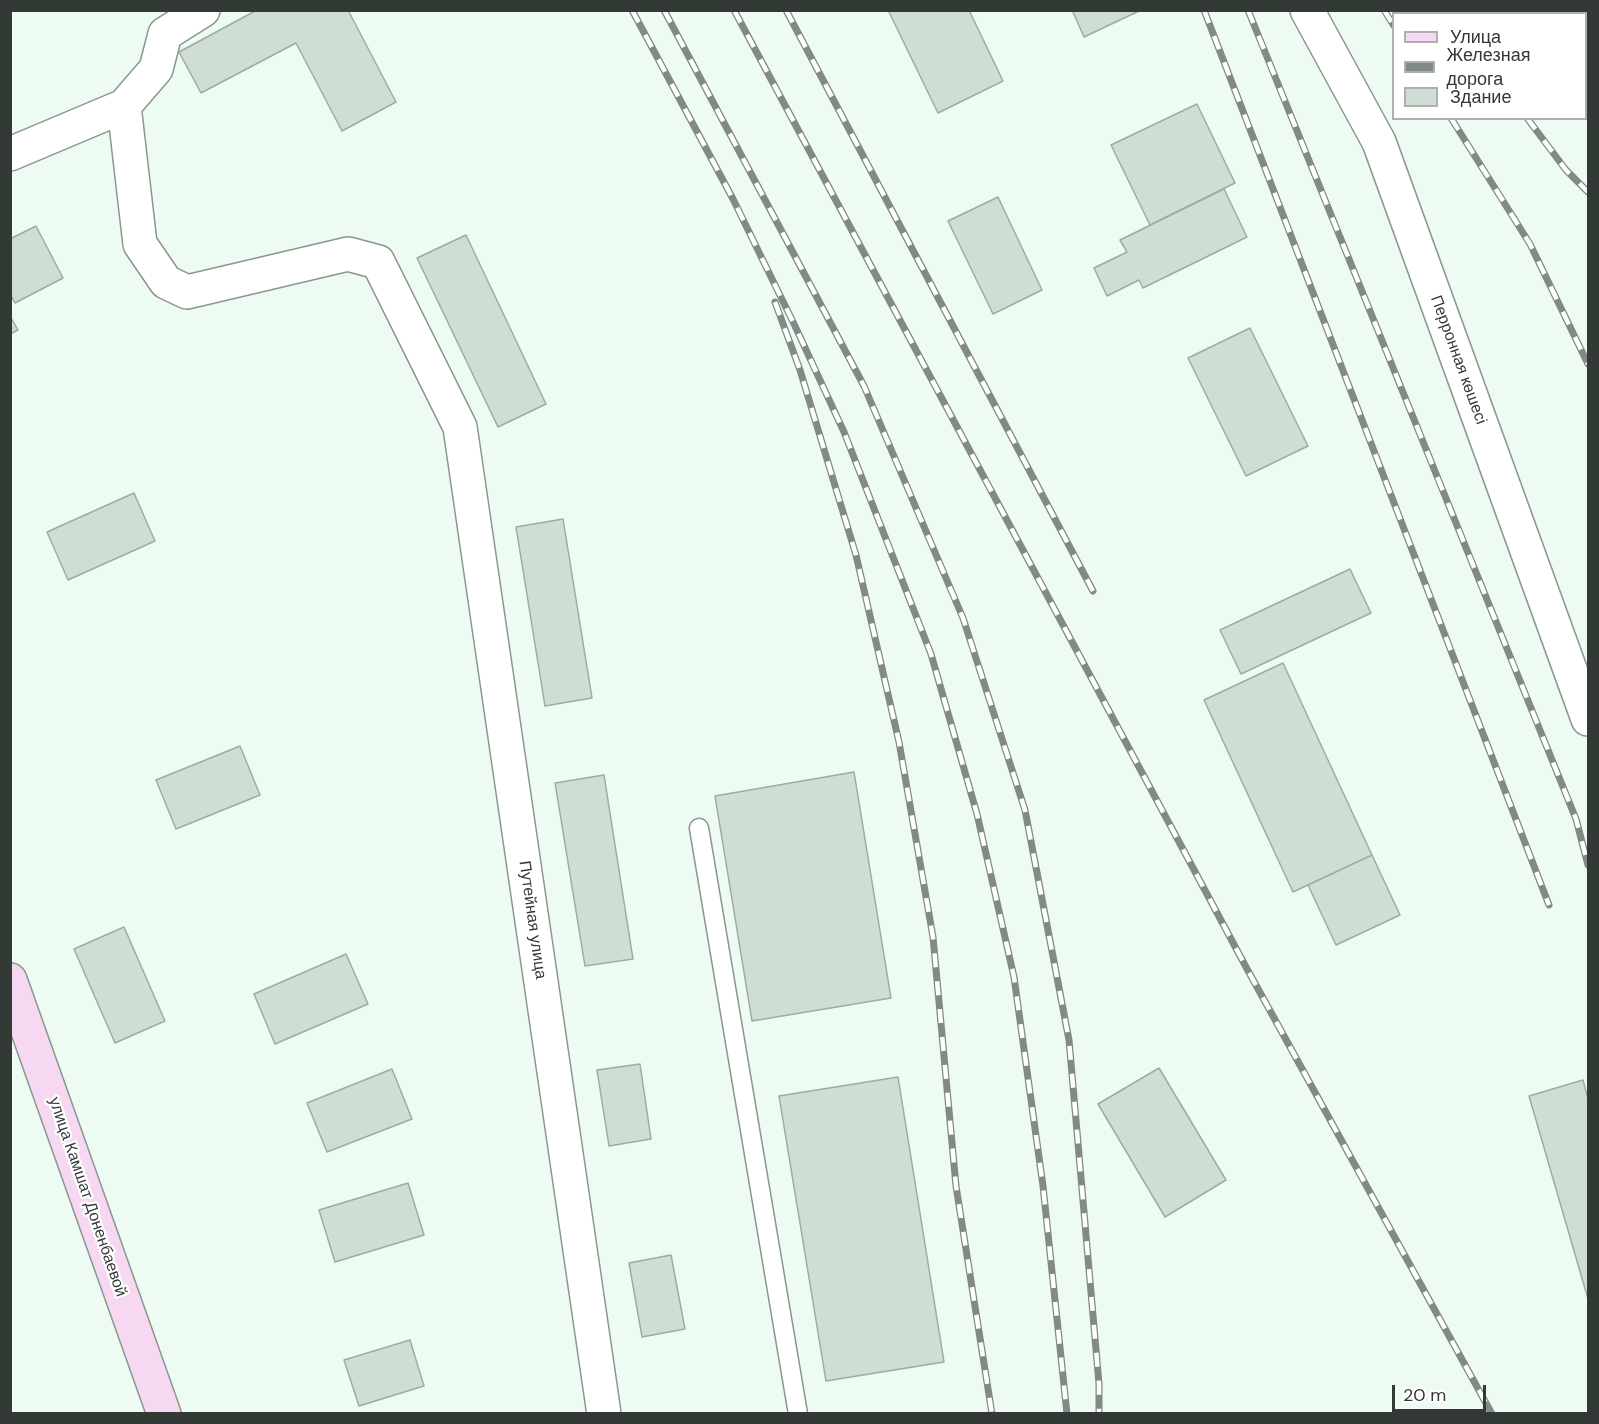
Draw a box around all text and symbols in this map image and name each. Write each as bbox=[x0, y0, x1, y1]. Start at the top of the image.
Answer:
legend bbox=[1392, 12, 1587, 120]
text: Улица bbox=[1450, 25, 1501, 49]
text: Железная дорога bbox=[1447, 43, 1530, 91]
text: Здание bbox=[1450, 85, 1511, 109]
street label: Перронная көшесі bbox=[1426, 293, 1490, 427]
street label: Путейная улица bbox=[514, 860, 550, 980]
street label: улица Камшат Доненбаевой bbox=[44, 1095, 130, 1299]
scale bar bbox=[1395, 1373, 1490, 1411]
text: 20 m bbox=[1403, 1383, 1446, 1407]

